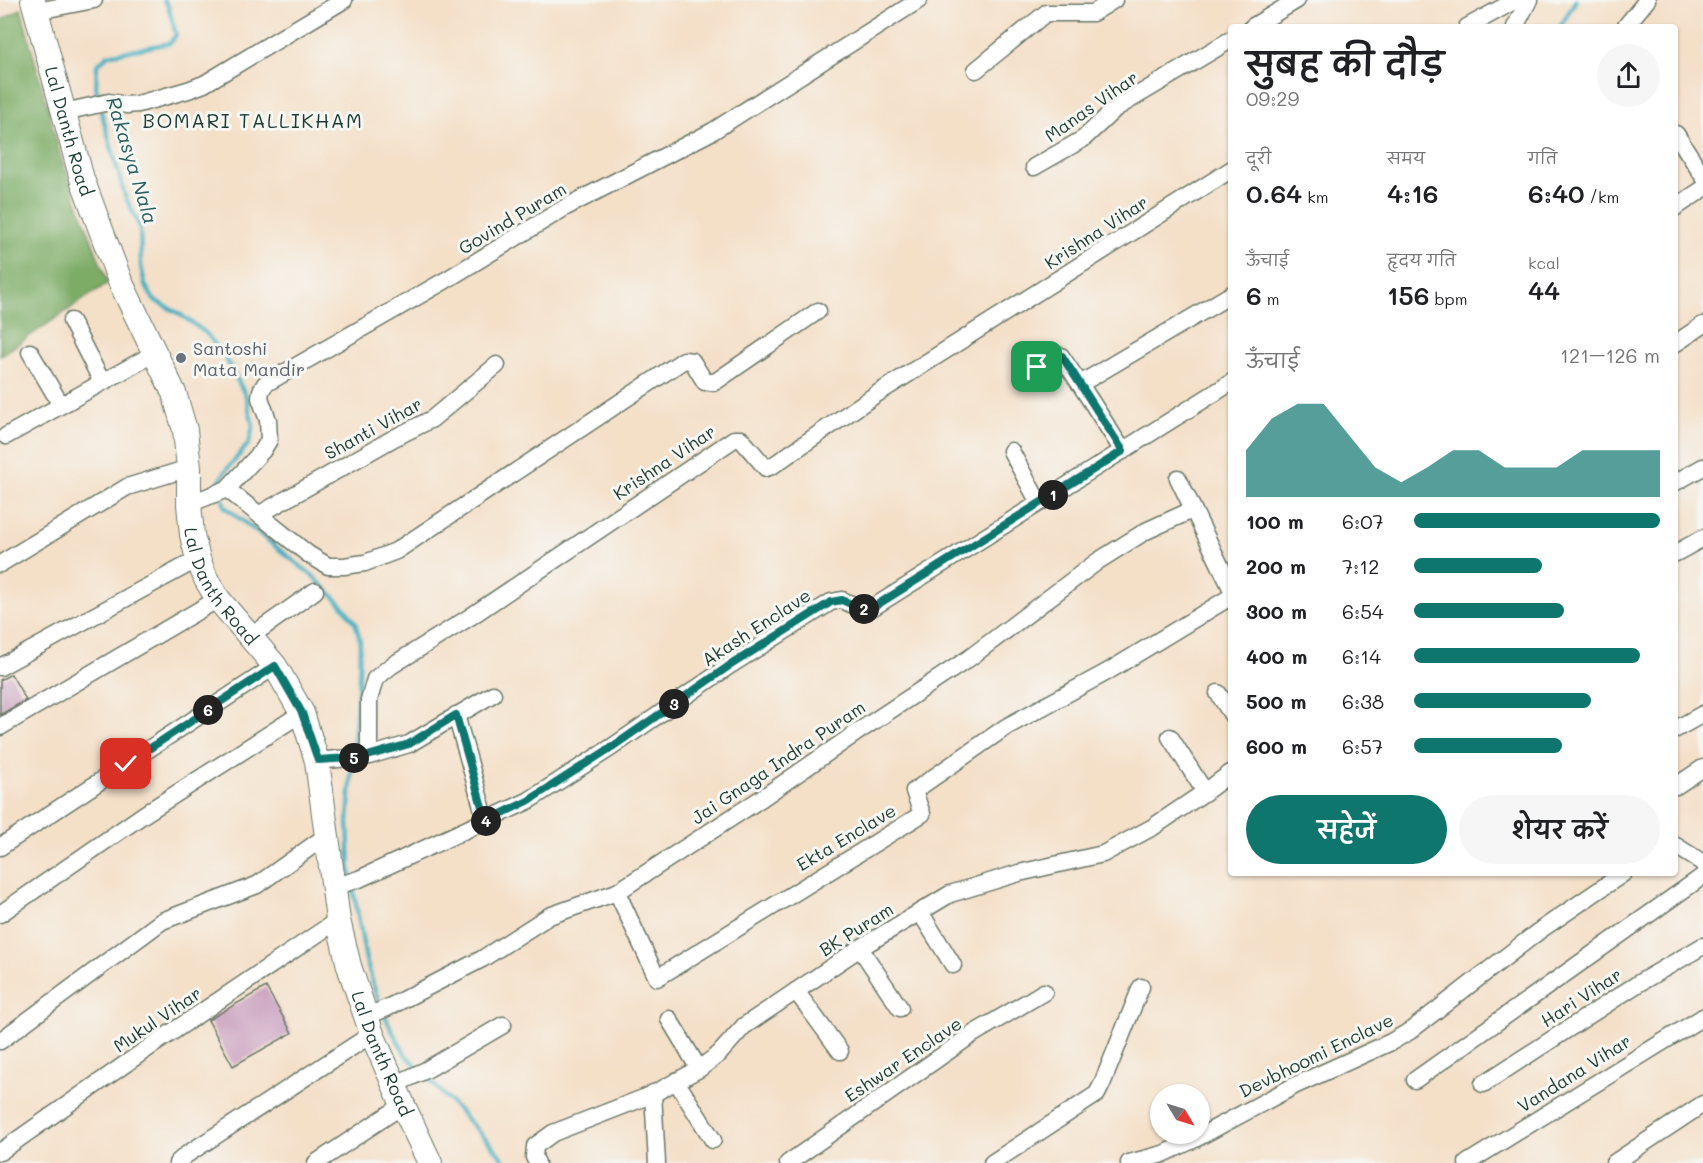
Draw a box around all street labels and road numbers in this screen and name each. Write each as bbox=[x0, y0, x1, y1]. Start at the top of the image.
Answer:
street label: Lal Danth Road bbox=[40, 64, 99, 199]
street label: Manas Vihar bbox=[1040, 65, 1142, 147]
street label: Govind Puram bbox=[454, 176, 570, 260]
street label: Krishna Vihar bbox=[1040, 190, 1152, 274]
street label: Shanti Vihar bbox=[320, 391, 426, 465]
street label: Krishna Vihar bbox=[608, 419, 720, 505]
street label: Lal Danth Road bbox=[179, 527, 264, 650]
street label: Akash Enclave bbox=[697, 583, 815, 671]
street label: Jai Gnaga Indra Puram bbox=[686, 695, 870, 829]
street label: Ekta Enclave bbox=[792, 798, 900, 876]
street label: BK Puram bbox=[814, 897, 898, 961]
street label: Hari Vihar bbox=[1536, 962, 1626, 1032]
street label: Mukul Vihar bbox=[108, 981, 206, 1057]
street label: Lal Danth Road bbox=[346, 988, 418, 1120]
street label: Devbhoomi Enclave bbox=[1235, 1007, 1397, 1103]
street label: Eshwar Enclave bbox=[840, 1011, 966, 1107]
street label: Vandana Vihar bbox=[1513, 1028, 1635, 1118]

